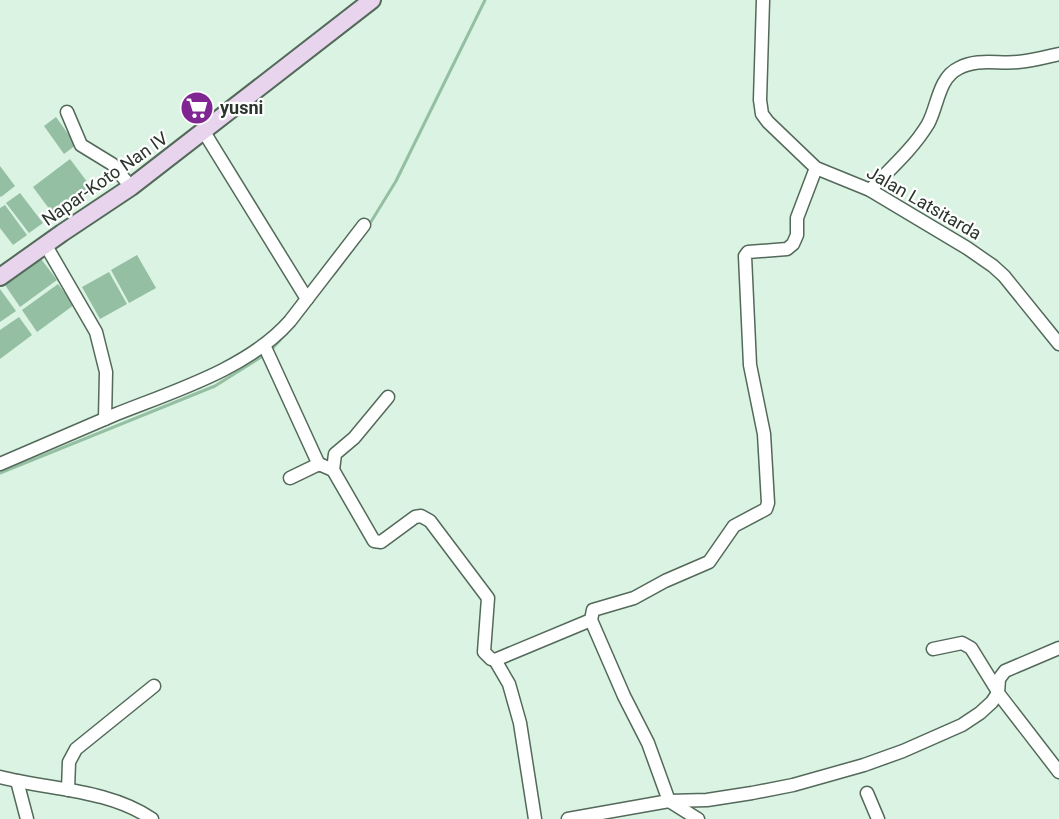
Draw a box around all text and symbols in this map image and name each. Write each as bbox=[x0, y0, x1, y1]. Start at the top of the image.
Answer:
supermarket icon: yusni bbox=[179, 90, 215, 126]
place label: yusni bbox=[220, 97, 263, 118]
street label: Napar-Koto Nan IV bbox=[38, 127, 172, 230]
street label: Jalan Latsitarda bbox=[863, 161, 985, 244]

